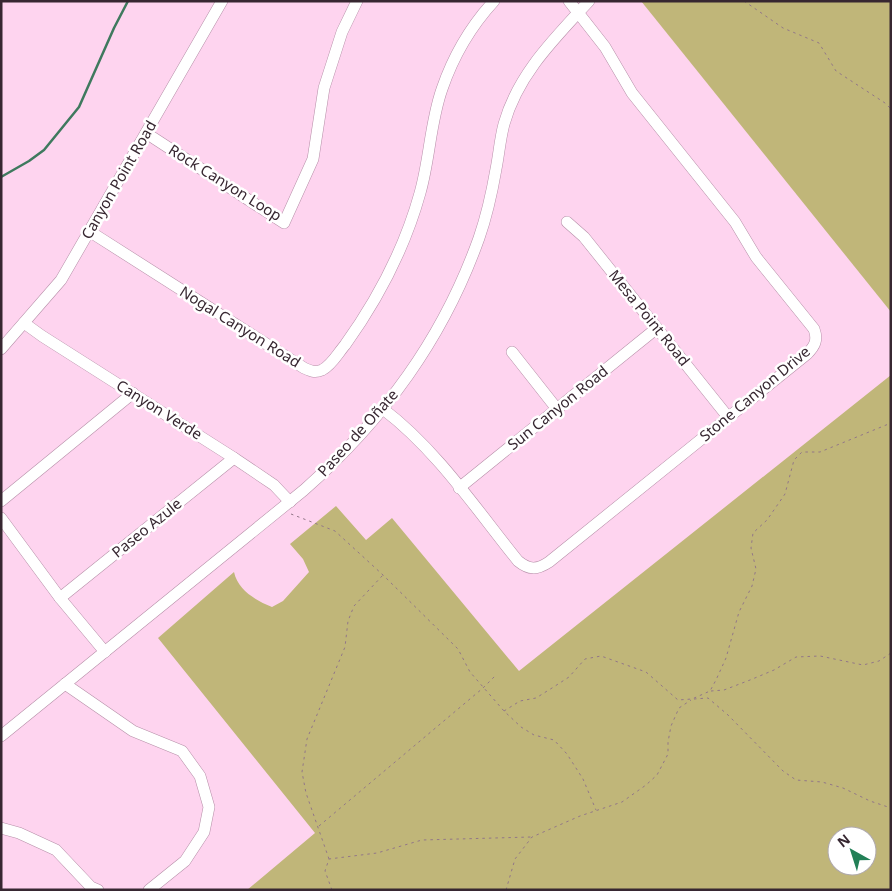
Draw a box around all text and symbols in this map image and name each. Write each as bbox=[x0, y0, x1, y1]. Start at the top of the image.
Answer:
street label: Canyon Point Road bbox=[76, 117, 160, 242]
street label: Rock Canyon Loop bbox=[165, 139, 286, 225]
street label: Mesa Point Road bbox=[605, 265, 695, 370]
street label: Nogal Canyon Road bbox=[176, 281, 305, 371]
street label: Stone Canyon Drive bbox=[695, 341, 814, 445]
street label: Sun Canyon Road bbox=[503, 361, 612, 454]
street label: Canyon Verde bbox=[113, 375, 206, 444]
street label: Paseo de Oñate bbox=[313, 384, 402, 480]
street label: Paseo Azule bbox=[107, 493, 185, 562]
north arrow bbox=[827, 826, 877, 876]
text: N bbox=[833, 830, 854, 851]

